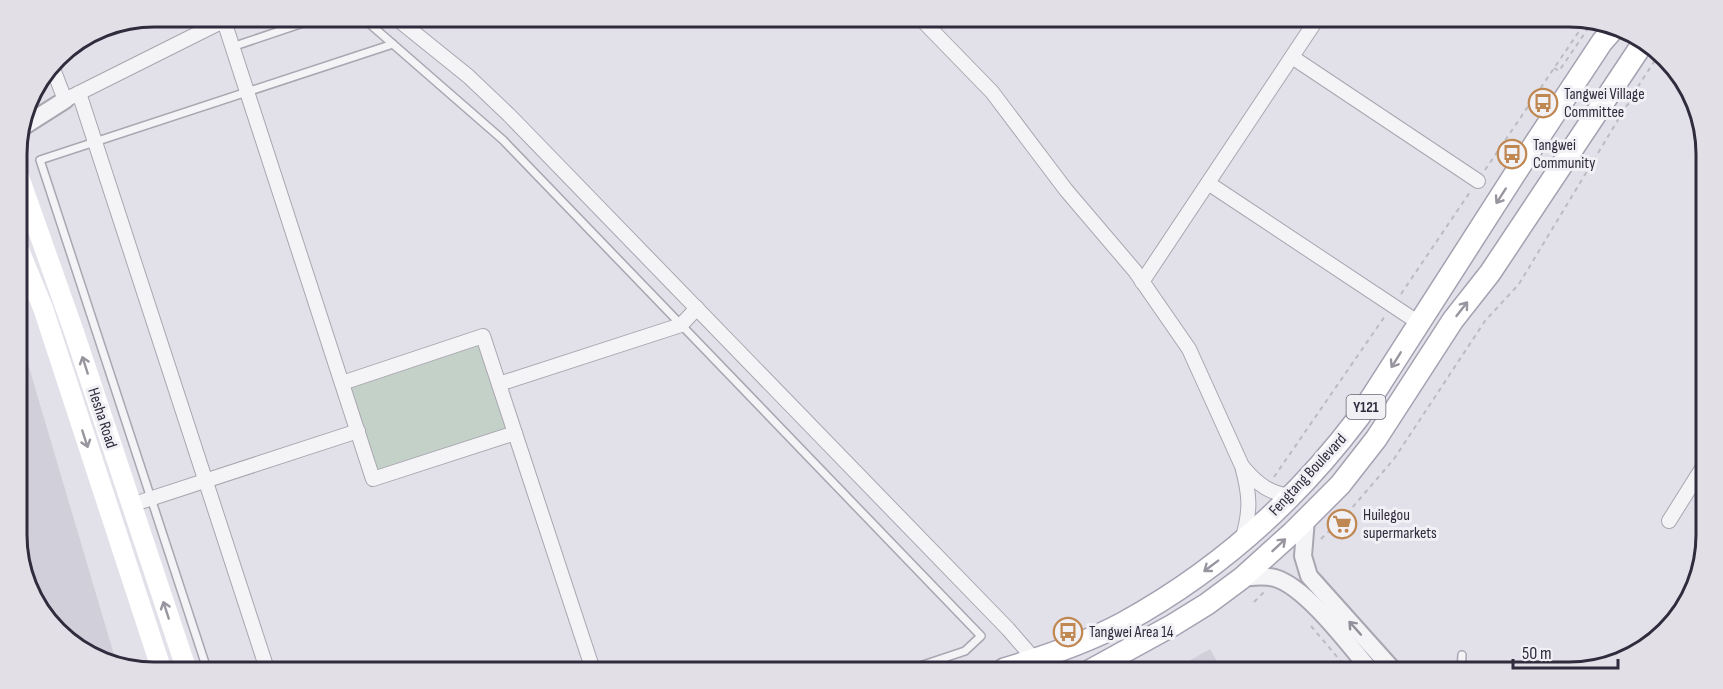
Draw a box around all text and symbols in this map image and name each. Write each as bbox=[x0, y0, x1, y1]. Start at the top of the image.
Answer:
place label: Tangwei Village Committee bbox=[1564, 85, 1645, 122]
bus stop icon: Tangwei Village Committee bbox=[1527, 87, 1559, 119]
place label: Tangwei Community bbox=[1533, 136, 1595, 173]
bus stop icon: Tangwei Community bbox=[1496, 138, 1528, 170]
one-way arrow bbox=[1495, 187, 1507, 203]
one-way arrow bbox=[1455, 301, 1468, 317]
one-way arrow bbox=[1389, 351, 1401, 368]
one-way arrow bbox=[78, 356, 89, 375]
street label: Hesha Road bbox=[83, 385, 121, 451]
road number: Y121 bbox=[1346, 395, 1386, 419]
one-way arrow bbox=[81, 429, 92, 448]
street label: Fengtang Boulevard bbox=[1265, 430, 1351, 520]
place label: Huilegou supermarkets bbox=[1363, 506, 1437, 543]
supermarket icon: Huilegou supermarkets bbox=[1326, 508, 1358, 540]
one-way arrow bbox=[1272, 538, 1287, 552]
one-way arrow bbox=[1203, 559, 1219, 572]
one-way arrow bbox=[160, 601, 171, 620]
bus stop icon: Tangwei Area 14 bbox=[1052, 616, 1084, 648]
one-way arrow bbox=[1348, 621, 1362, 636]
place label: Tangwei Area 14 bbox=[1089, 623, 1174, 642]
scale bar bbox=[1513, 632, 1618, 670]
text: 50 m bbox=[1522, 643, 1552, 664]

